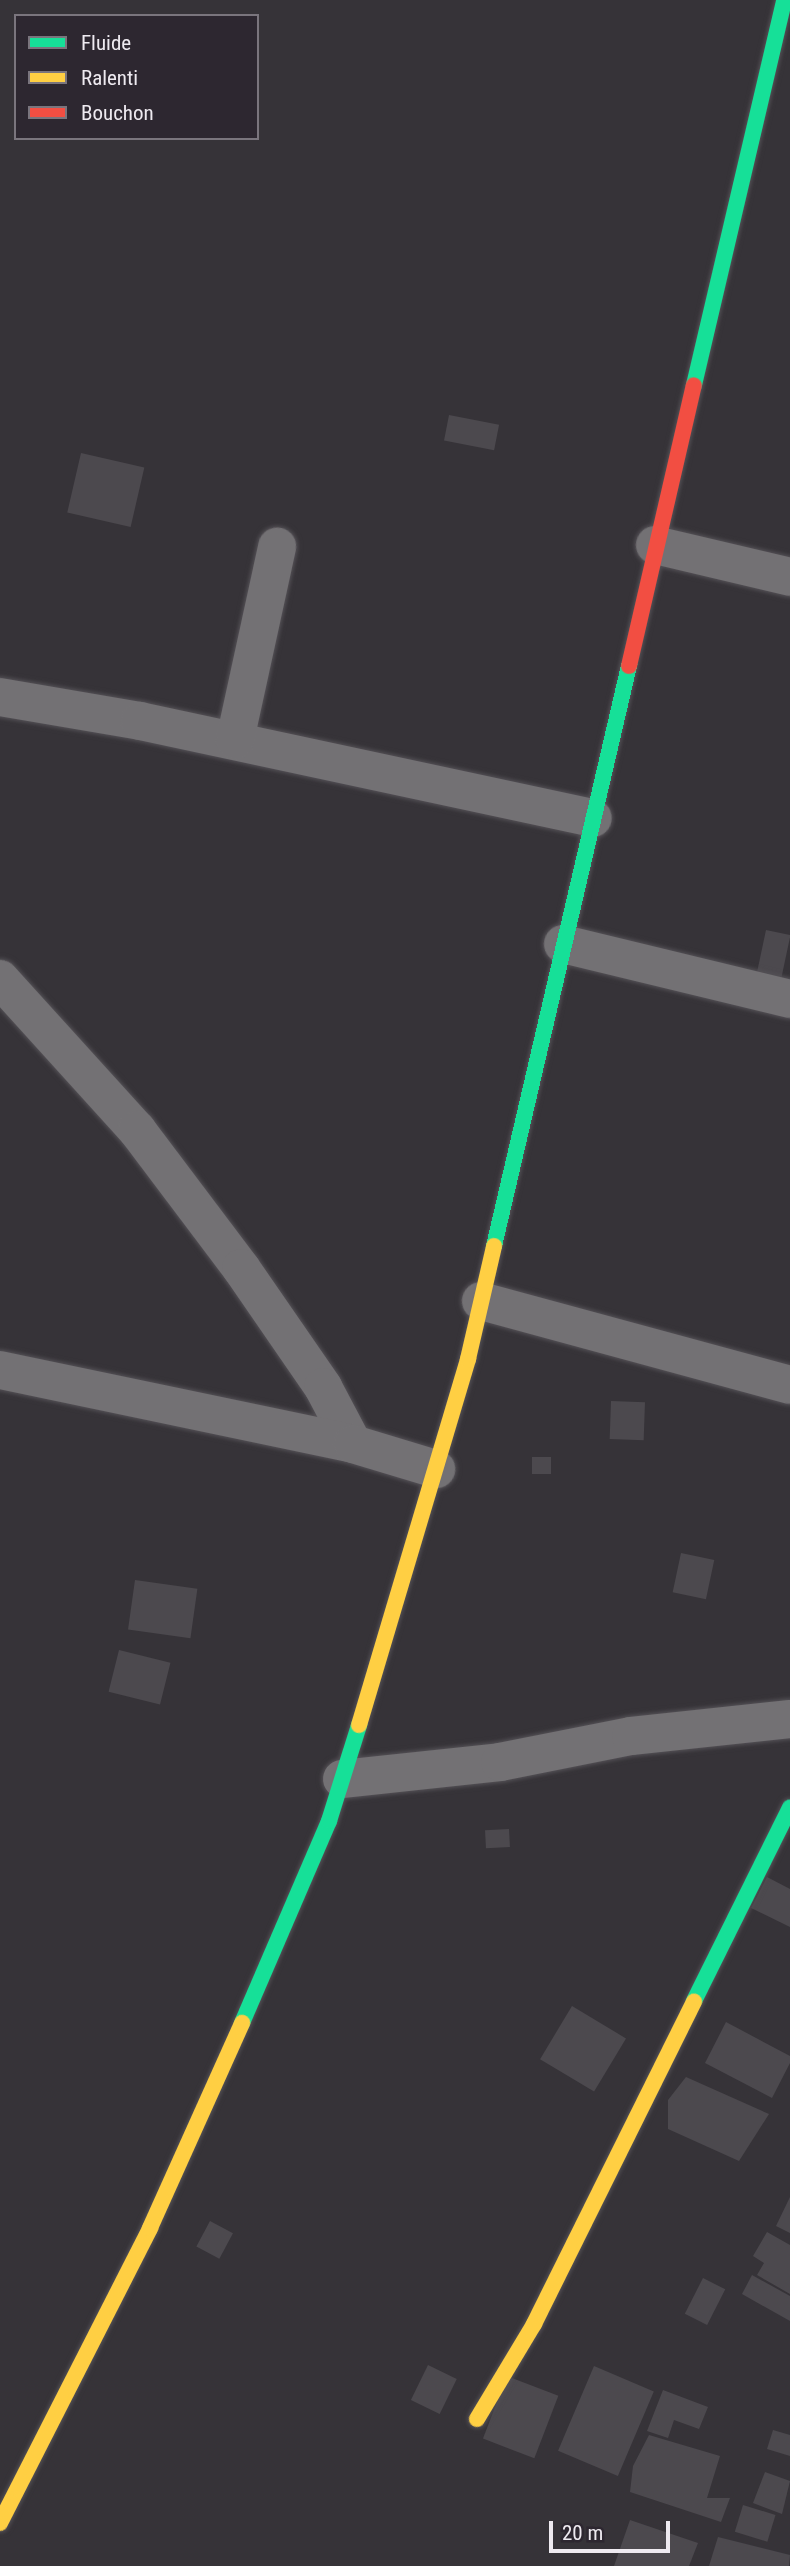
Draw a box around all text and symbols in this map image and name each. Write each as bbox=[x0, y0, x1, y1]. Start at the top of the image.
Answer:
legend bbox=[14, 14, 259, 140]
text: Fluide bbox=[81, 31, 131, 55]
text: Ralenti bbox=[81, 66, 138, 90]
text: Bouchon bbox=[81, 101, 154, 125]
scale bar bbox=[552, 2506, 673, 2550]
text: 20 m bbox=[562, 2521, 603, 2545]

